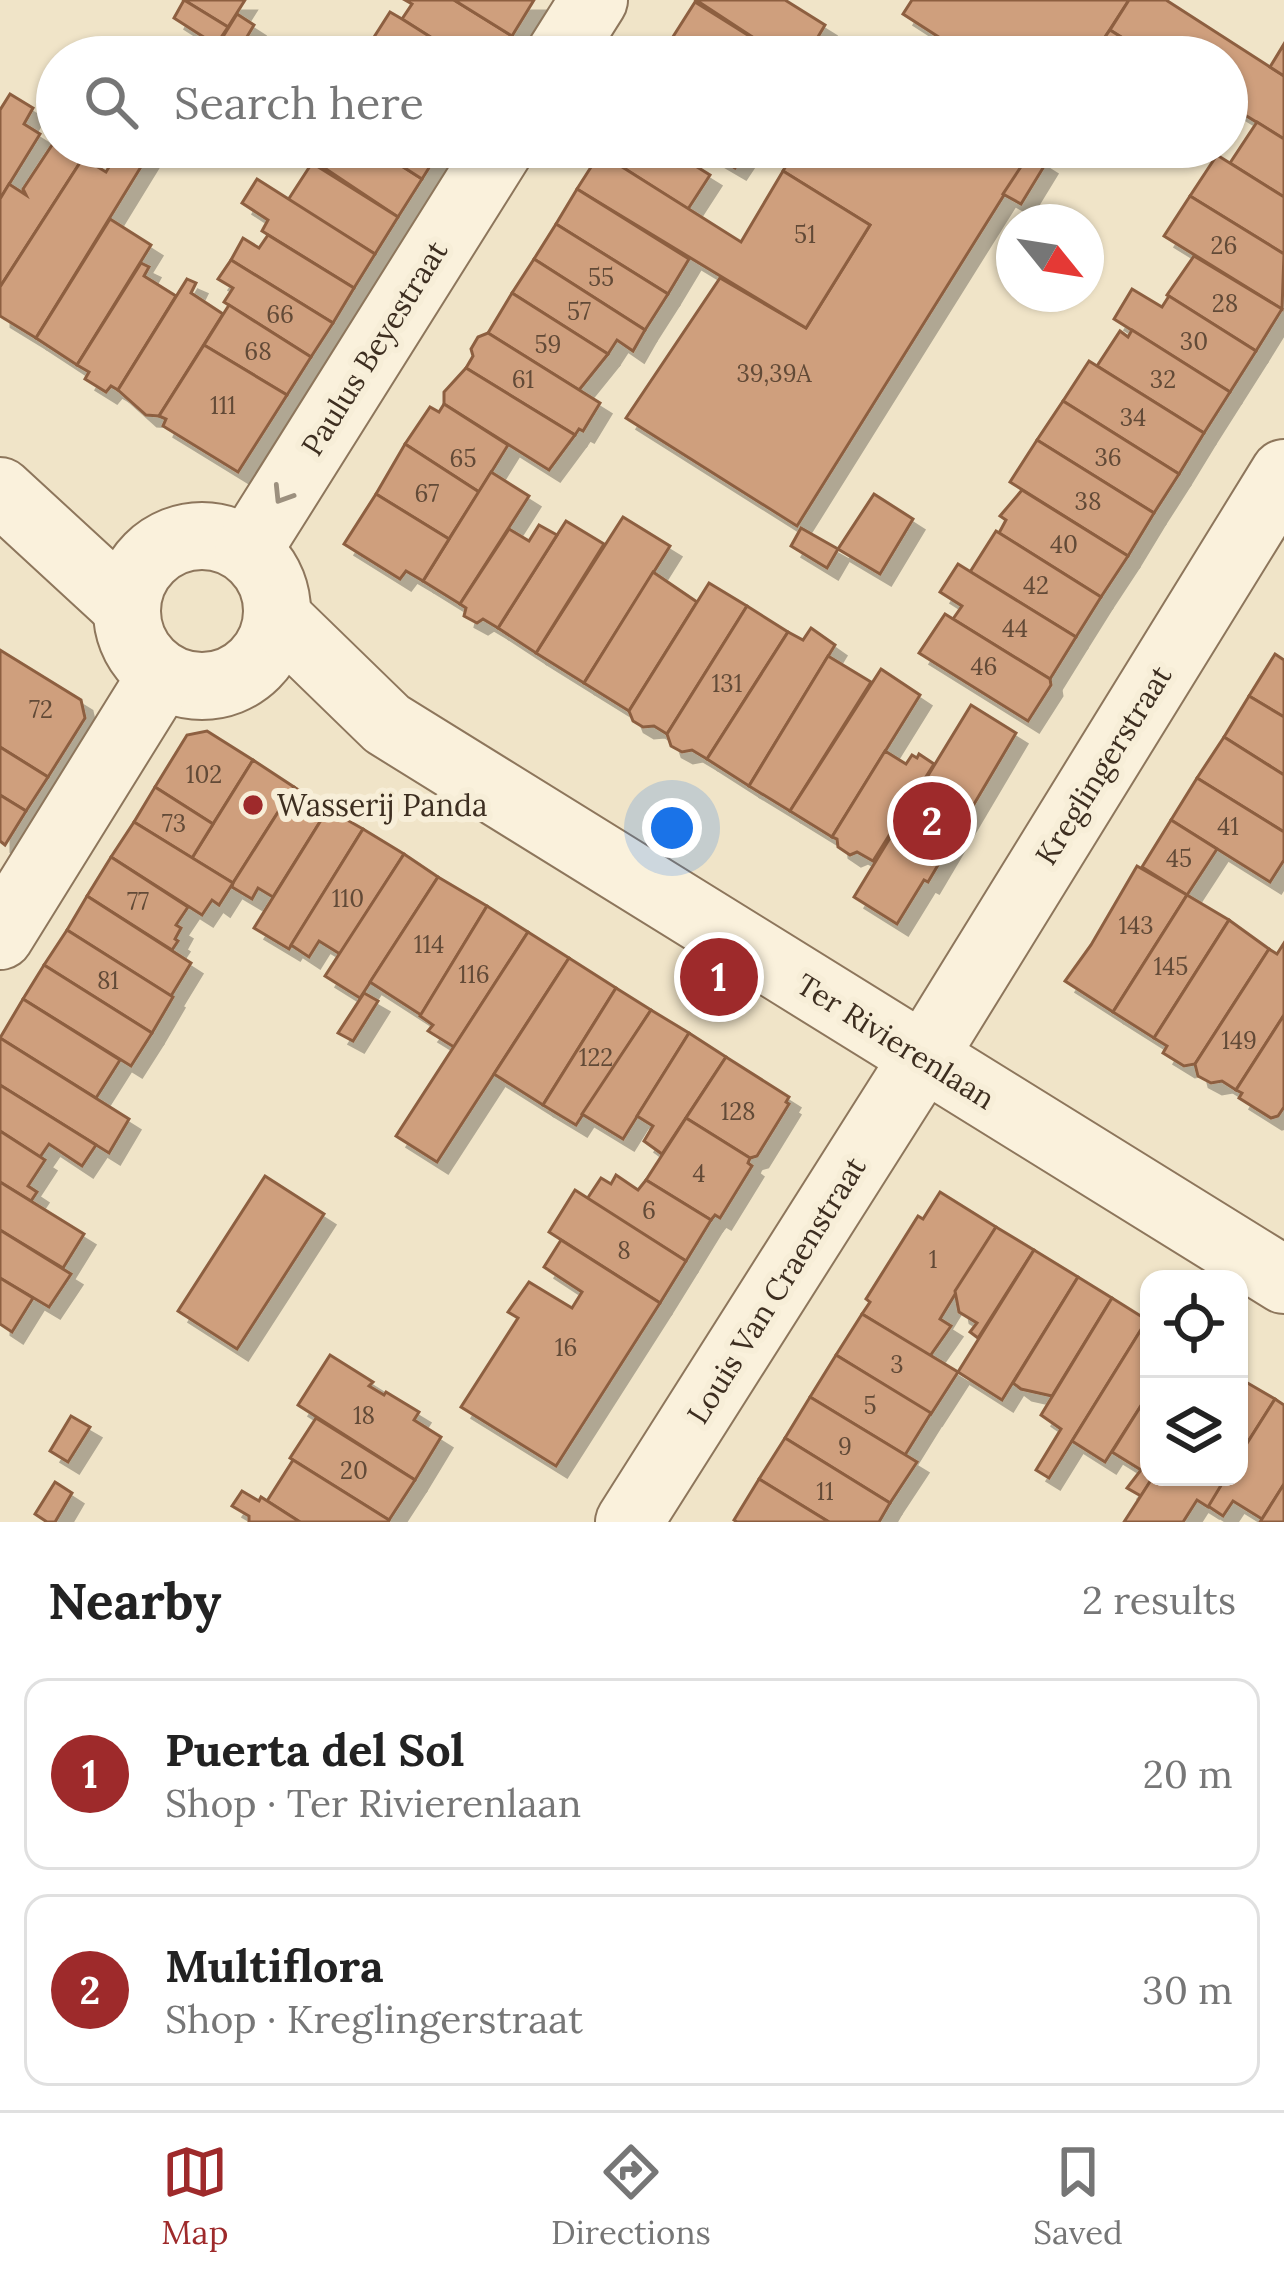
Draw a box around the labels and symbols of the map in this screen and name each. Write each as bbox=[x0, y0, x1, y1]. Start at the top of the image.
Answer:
north arrow bbox=[996, 204, 1104, 312]
house number: 51 bbox=[794, 219, 816, 250]
house number: 26 bbox=[1211, 230, 1237, 261]
street label: Paulus Beyestraat bbox=[293, 233, 456, 463]
house number: 55 bbox=[588, 262, 614, 293]
house number: 28 bbox=[1212, 288, 1238, 319]
house number: 57 bbox=[567, 296, 591, 327]
house number: 66 bbox=[266, 299, 294, 330]
house number: 30 bbox=[1180, 326, 1208, 357]
house number: 59 bbox=[535, 329, 561, 360]
house number: 68 bbox=[244, 336, 272, 367]
house number: 39,39A bbox=[736, 358, 813, 389]
house number: 61 bbox=[512, 364, 534, 395]
house number: 32 bbox=[1150, 364, 1176, 395]
house number: 111 bbox=[210, 390, 236, 421]
house number: 34 bbox=[1120, 402, 1146, 433]
house number: 36 bbox=[1094, 442, 1122, 473]
house number: 65 bbox=[450, 443, 476, 474]
house number: 67 bbox=[415, 478, 439, 509]
one-way arrow bbox=[274, 482, 296, 504]
house number: 38 bbox=[1075, 486, 1101, 517]
house number: 40 bbox=[1050, 529, 1078, 560]
house number: 42 bbox=[1023, 570, 1049, 601]
house number: 44 bbox=[1002, 613, 1028, 644]
house number: 46 bbox=[971, 651, 997, 682]
street label: Kreglingerstraat bbox=[1026, 658, 1181, 872]
house number: 131 bbox=[712, 668, 742, 699]
house number: 72 bbox=[29, 694, 53, 725]
house number: 102 bbox=[186, 759, 222, 790]
pin: 2 bbox=[893, 776, 971, 866]
place label: Wasserij Panda bbox=[277, 786, 487, 825]
marker: Wasserij Panda bbox=[240, 792, 266, 818]
your location bbox=[642, 798, 702, 858]
house number: 73 bbox=[162, 808, 186, 839]
house number: 41 bbox=[1217, 811, 1239, 842]
house number: 45 bbox=[1166, 843, 1192, 874]
house number: 110 bbox=[332, 883, 364, 914]
house number: 77 bbox=[127, 886, 149, 917]
house number: 143 bbox=[1118, 910, 1154, 941]
house number: 114 bbox=[414, 929, 444, 960]
pin: 1 bbox=[680, 932, 758, 1022]
house number: 145 bbox=[1154, 951, 1188, 982]
house number: 116 bbox=[458, 959, 490, 990]
house number: 81 bbox=[97, 965, 119, 996]
street label: Ter Rivierenlaan bbox=[790, 965, 1002, 1117]
house number: 149 bbox=[1221, 1025, 1257, 1056]
house number: 122 bbox=[579, 1042, 613, 1073]
house number: 128 bbox=[720, 1096, 756, 1127]
street label: Louis Van Craenstraat bbox=[678, 1149, 874, 1431]
house number: 4 bbox=[692, 1158, 706, 1189]
house number: 6 bbox=[642, 1195, 656, 1226]
house number: 8 bbox=[617, 1235, 631, 1266]
house number: 1 bbox=[929, 1244, 937, 1275]
house number: 16 bbox=[555, 1332, 577, 1363]
house number: 3 bbox=[890, 1349, 904, 1380]
house number: 5 bbox=[863, 1390, 877, 1421]
house number: 18 bbox=[353, 1400, 375, 1431]
house number: 9 bbox=[838, 1431, 852, 1462]
house number: 20 bbox=[340, 1455, 368, 1486]
house number: 11 bbox=[816, 1476, 834, 1507]

